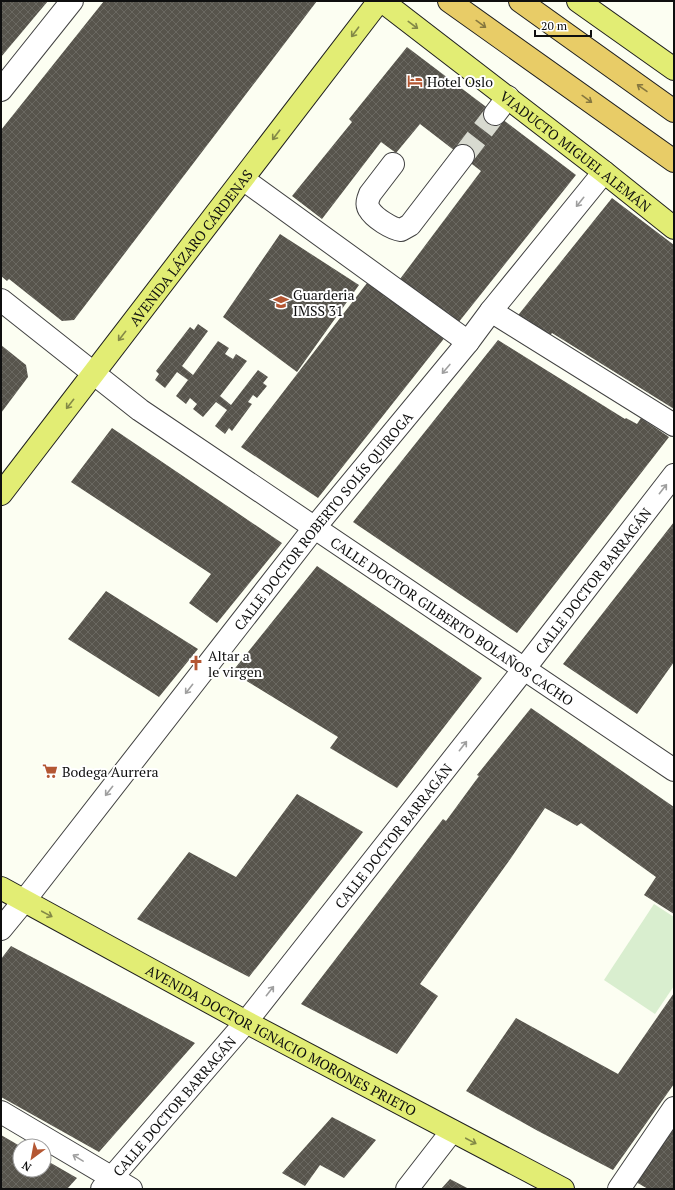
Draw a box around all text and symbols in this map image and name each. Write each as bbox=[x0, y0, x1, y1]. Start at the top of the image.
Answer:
scale bar bbox=[535, 12, 591, 38]
text: 20 m bbox=[541, 18, 568, 33]
one-way arrow bbox=[407, 20, 418, 29]
one-way arrow bbox=[475, 20, 486, 28]
one-way arrow bbox=[351, 26, 359, 37]
hotel icon: Hotel Oslo bbox=[406, 72, 424, 90]
place label: Hotel Oslo bbox=[427, 72, 493, 91]
one-way arrow bbox=[637, 84, 648, 92]
street label: VIADUCTO MIGUEL ALEMÁN bbox=[496, 86, 655, 216]
one-way arrow bbox=[581, 95, 592, 103]
one-way arrow bbox=[272, 130, 281, 141]
street label: AVENIDA LÁZARO CÁRDENAS bbox=[124, 165, 256, 329]
one-way arrow bbox=[575, 196, 584, 207]
place label: Guarderia IMSS 31 bbox=[293, 285, 355, 320]
school or university icon: Guarderia IMSS 31 bbox=[272, 293, 290, 311]
one-way arrow bbox=[118, 331, 126, 342]
one-way arrow bbox=[441, 363, 450, 374]
one-way arrow bbox=[65, 399, 74, 410]
street label: CALLE DOCTOR ROBERTO SOLÍS QUIROGA bbox=[229, 407, 417, 634]
one-way arrow bbox=[659, 483, 667, 494]
street label: CALLE DOCTOR BARRAGÁN bbox=[530, 503, 655, 657]
street label: CALLE DOCTOR GILBERTO BOLAÑOS CACHO bbox=[327, 532, 578, 709]
place label: Altar a le virgen bbox=[208, 646, 263, 681]
church icon: Altar a le virgen bbox=[187, 654, 205, 672]
one-way arrow bbox=[185, 683, 194, 694]
one-way arrow bbox=[458, 741, 467, 752]
street label: CALLE DOCTOR BARRAGÁN bbox=[330, 759, 456, 912]
supermarket icon: Bodega Aurrera bbox=[41, 762, 59, 780]
place label: Bodega Aurrera bbox=[62, 762, 159, 781]
one-way arrow bbox=[105, 786, 114, 797]
one-way arrow bbox=[41, 911, 53, 919]
street label: AVENIDA DOCTOR IGNACIO MORONES PRIETO bbox=[143, 960, 420, 1120]
one-way arrow bbox=[266, 986, 274, 997]
street label: CALLE DOCTOR BARRAGÁN bbox=[108, 1032, 240, 1180]
one-way arrow bbox=[464, 1137, 476, 1145]
north arrow bbox=[12, 1138, 52, 1178]
one-way arrow bbox=[72, 1154, 84, 1162]
text: N bbox=[19, 1158, 34, 1175]

